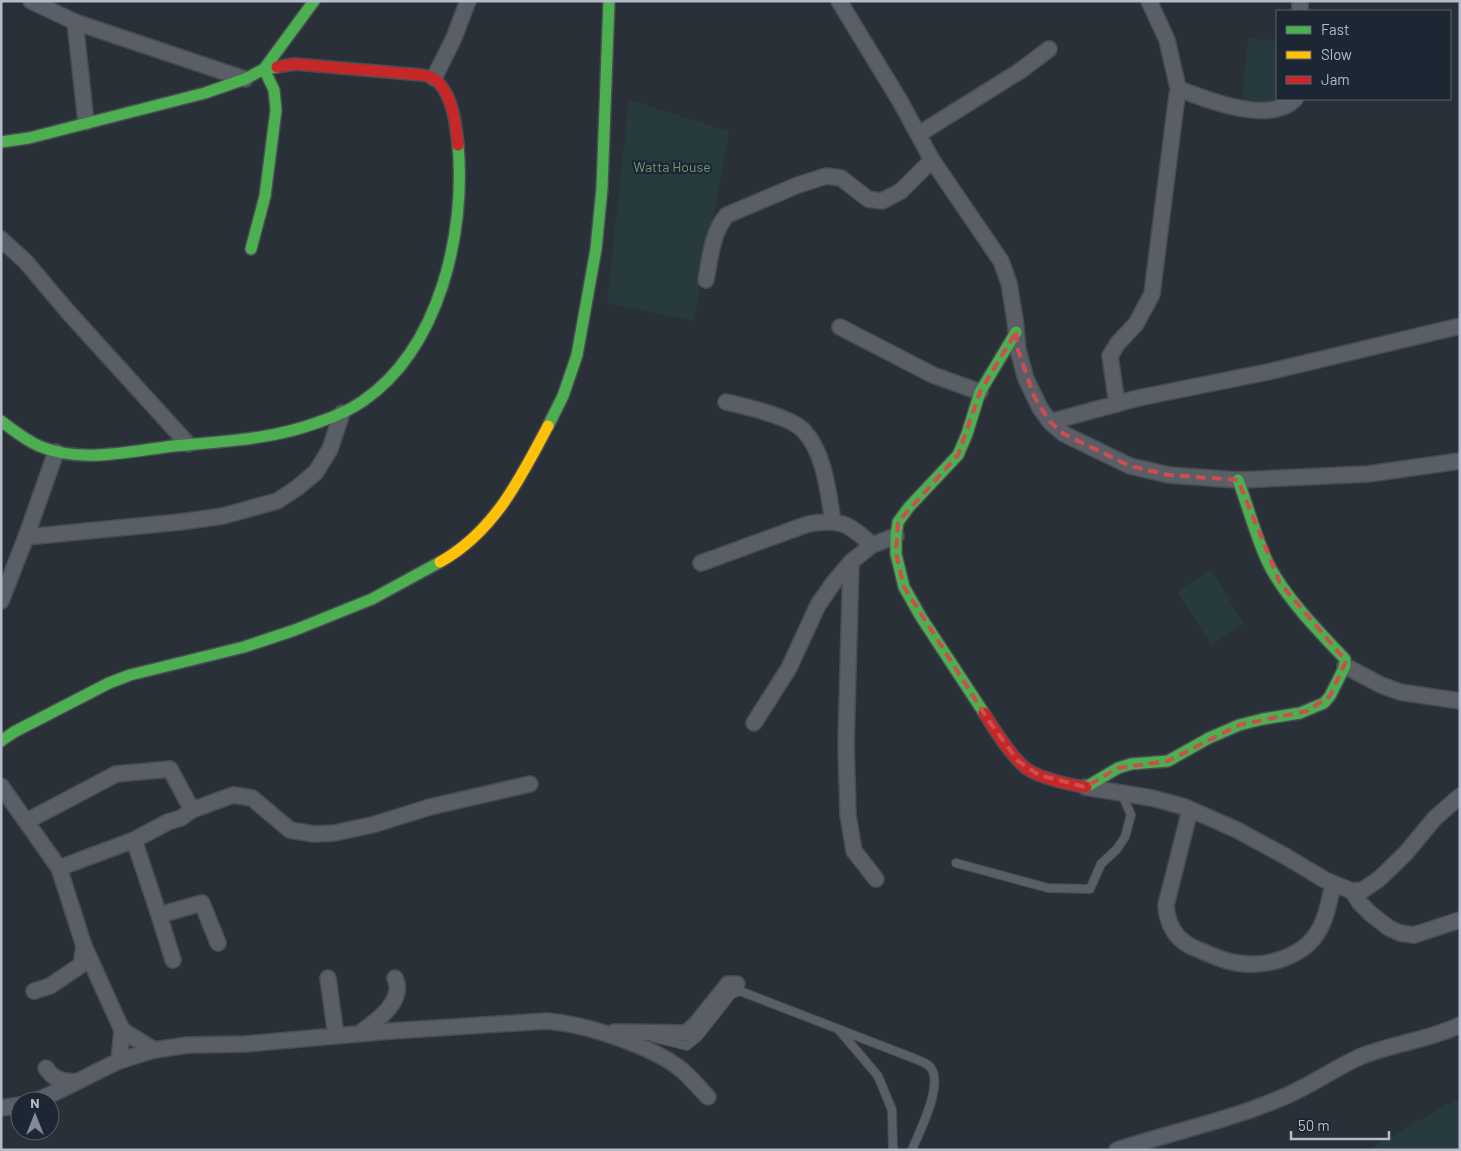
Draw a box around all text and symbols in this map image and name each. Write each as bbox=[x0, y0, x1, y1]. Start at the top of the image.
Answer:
legend bbox=[1276, 10, 1451, 100]
text: Fast bbox=[1321, 20, 1349, 38]
text: Slow bbox=[1321, 45, 1352, 63]
text: Jam bbox=[1321, 70, 1350, 88]
park label: Watta House bbox=[633, 158, 711, 175]
north arrow bbox=[10, 1091, 60, 1141]
text: N bbox=[30, 1094, 40, 1111]
scale bar bbox=[1291, 1108, 1388, 1140]
text: 50 m bbox=[1298, 1116, 1330, 1134]

